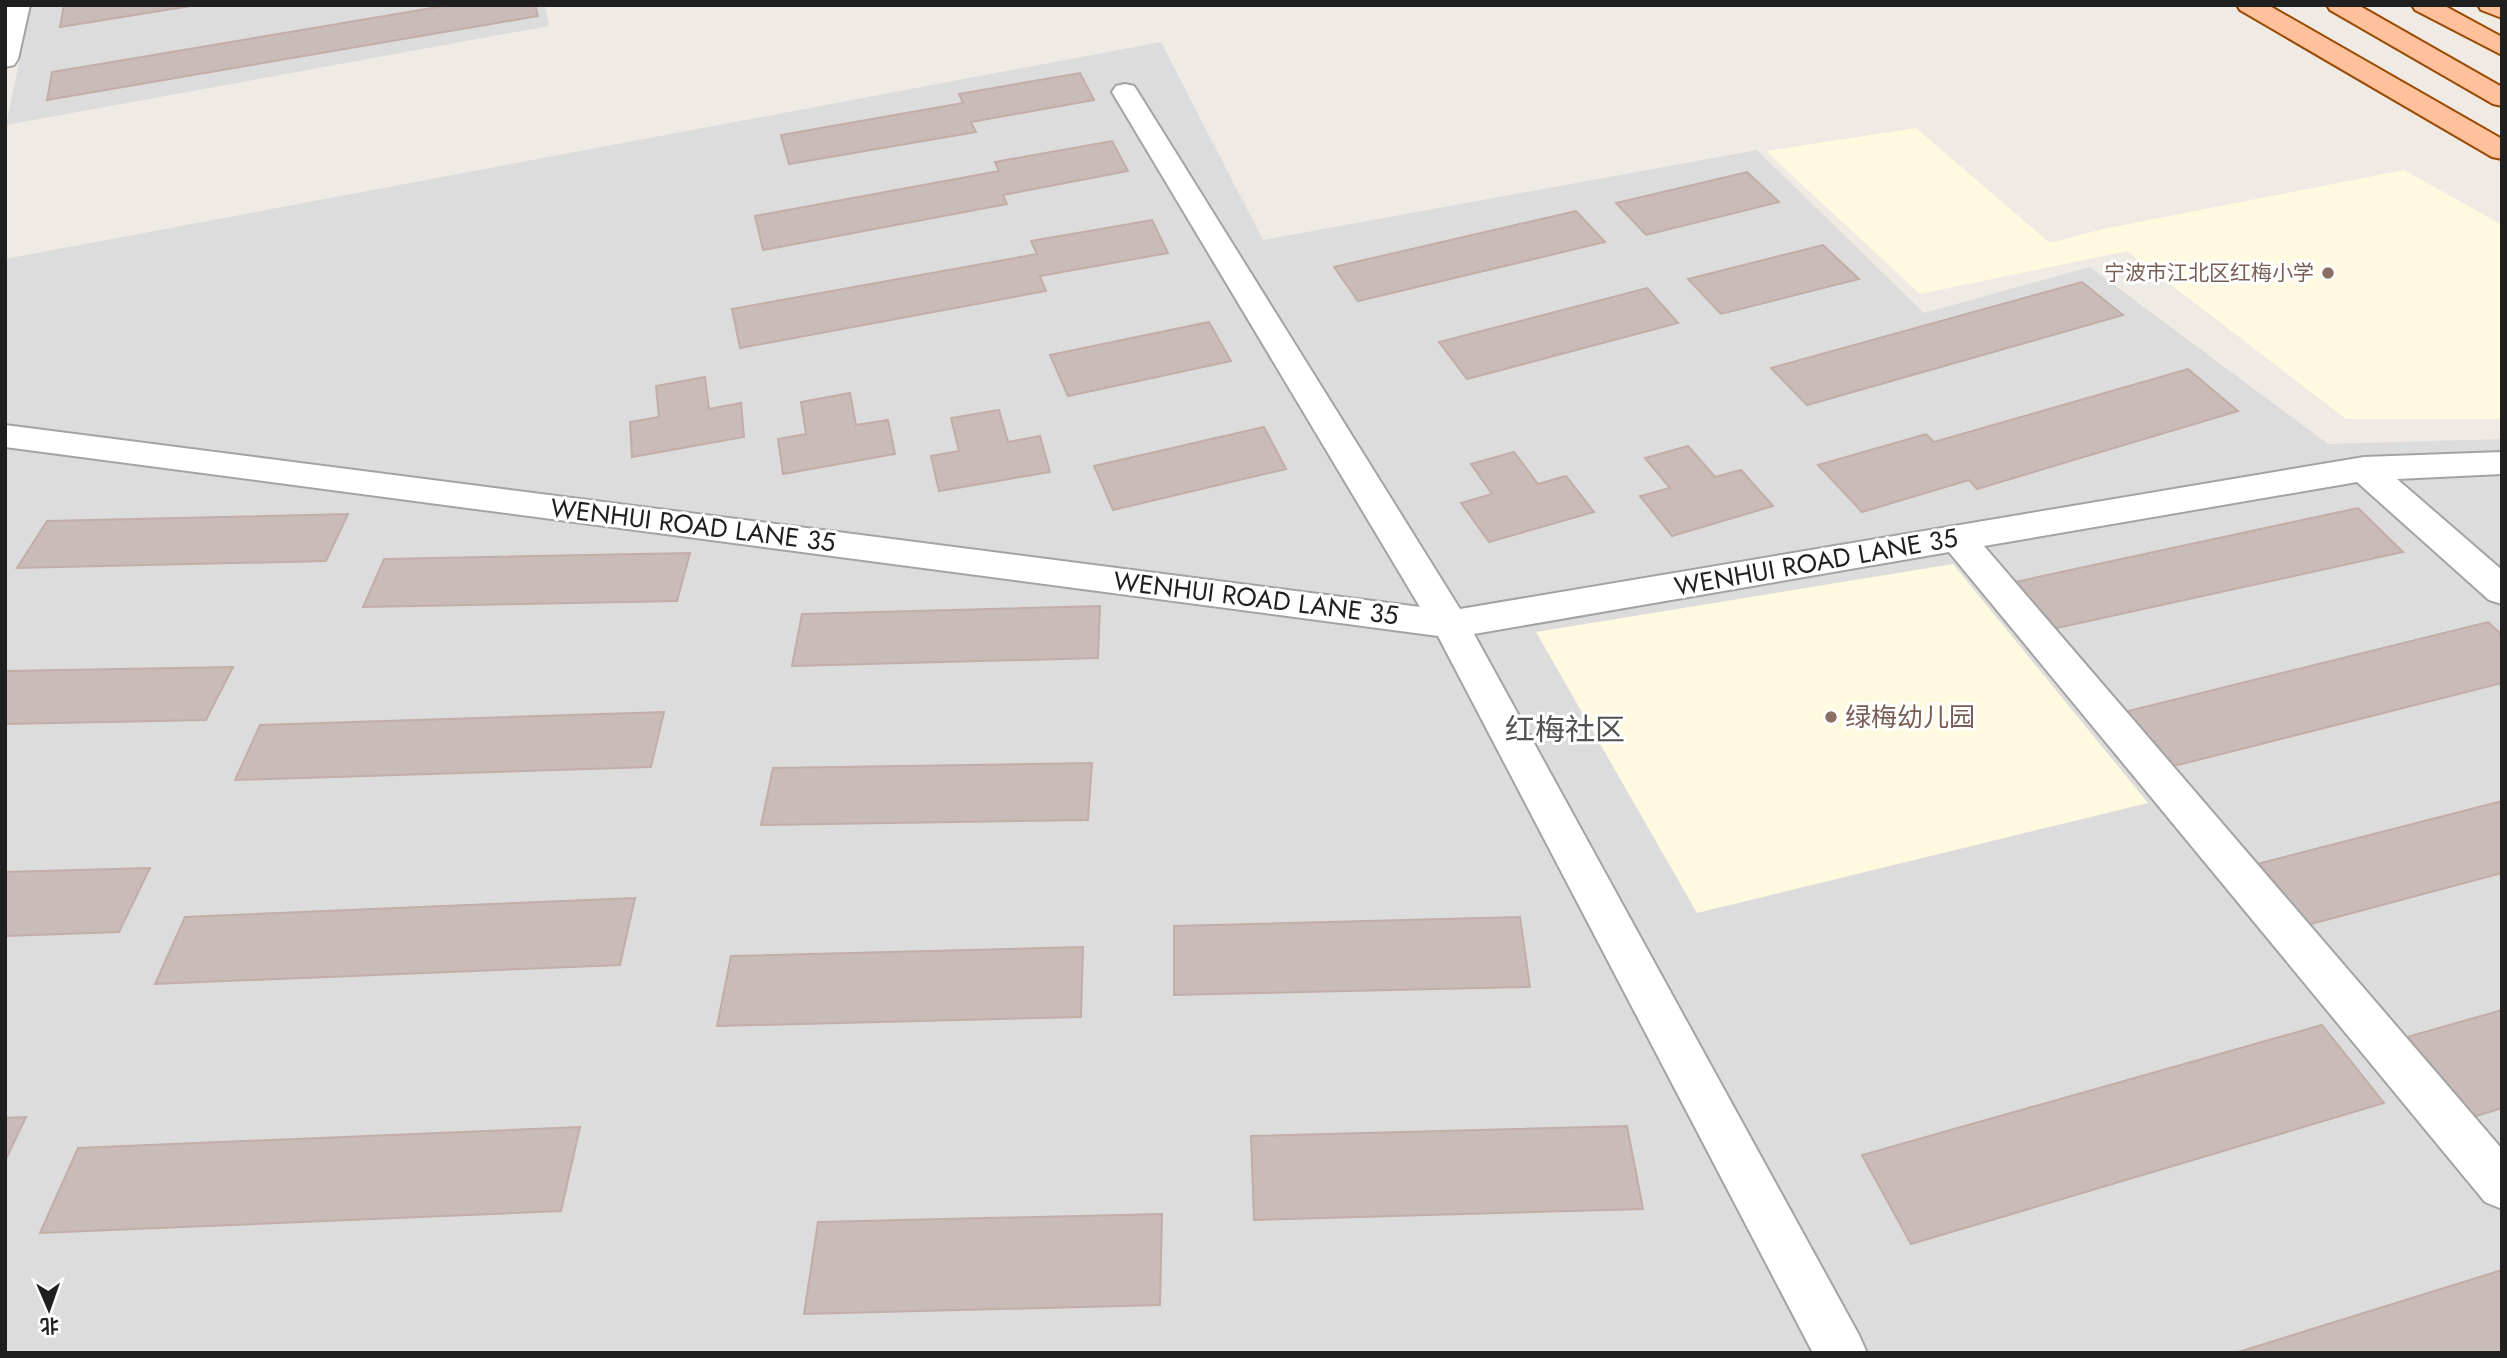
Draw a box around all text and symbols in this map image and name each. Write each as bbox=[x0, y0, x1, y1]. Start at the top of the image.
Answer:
place label: 宁波市江北区红梅小学 bbox=[2104, 258, 2314, 288]
marker: 宁波市江北区红梅小学 bbox=[2320, 265, 2336, 281]
street label: WENHUI ROAD LANE 35 bbox=[548, 489, 838, 561]
street label: WENHUI ROAD LANE 35 bbox=[1671, 518, 1961, 606]
street label: WENHUI ROAD LANE 35 bbox=[1111, 562, 1401, 634]
place label: 绿梅幼儿园 bbox=[1845, 698, 1975, 736]
district label: 红梅社区 bbox=[1505, 708, 1625, 751]
marker: 绿梅幼儿园 bbox=[1823, 709, 1839, 725]
north arrow bbox=[14, 1274, 84, 1344]
text: 北 bbox=[40, 1312, 60, 1339]

